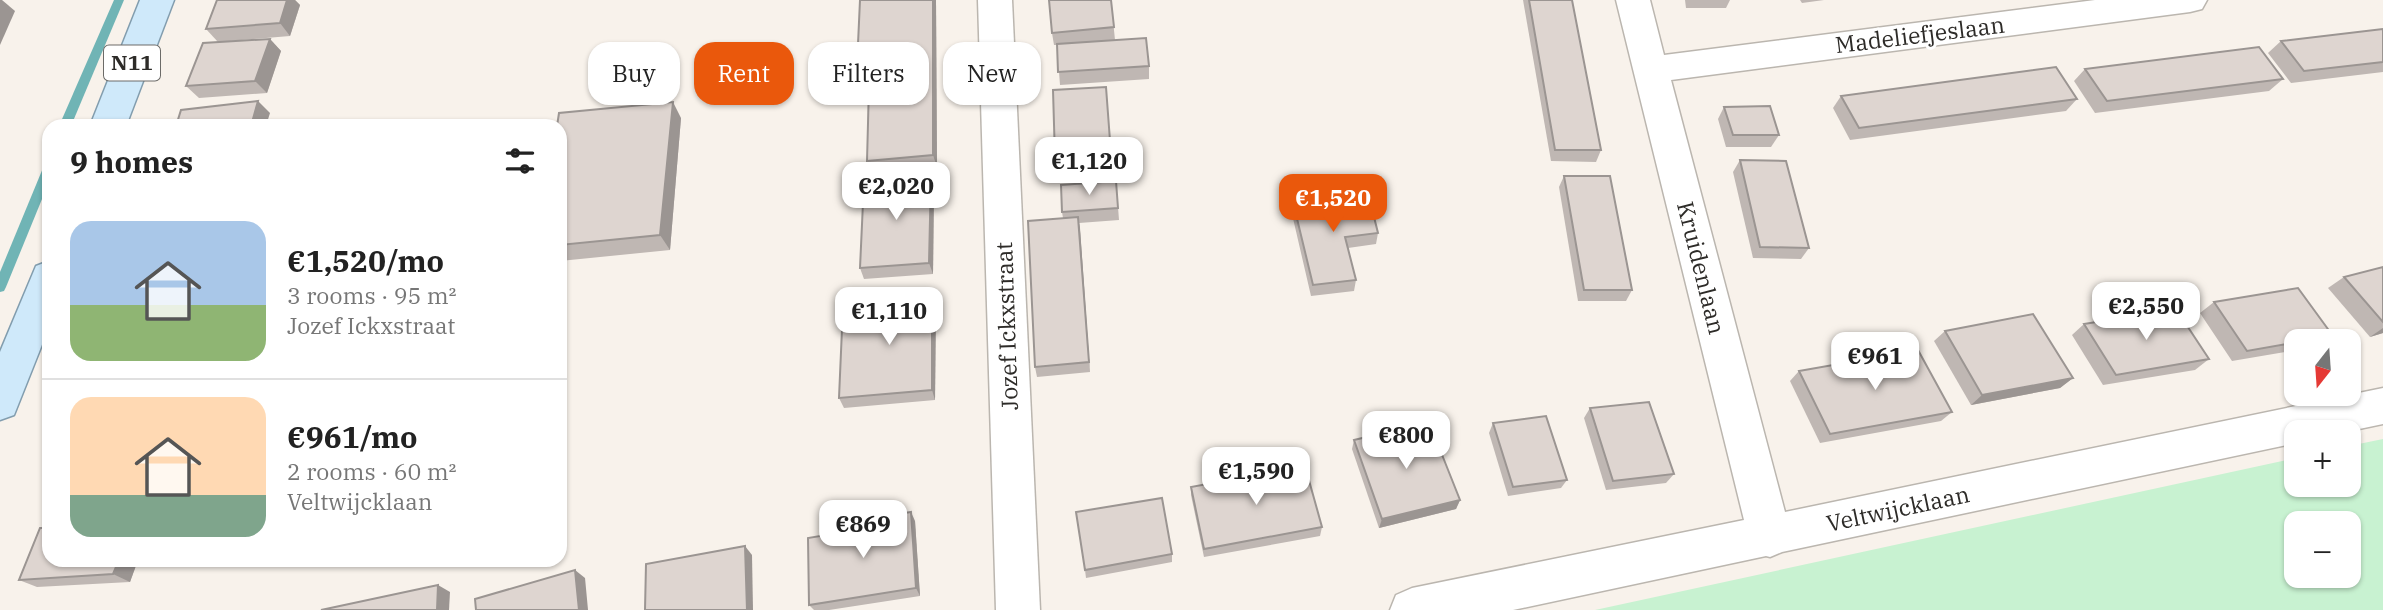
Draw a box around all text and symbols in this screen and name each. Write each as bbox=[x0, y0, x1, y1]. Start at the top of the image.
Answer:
street label: Madeliefjeslaan bbox=[1833, 9, 2006, 59]
chip: Buy bbox=[588, 42, 680, 105]
chip: Rent bbox=[694, 42, 794, 105]
chip: Filters bbox=[808, 42, 929, 105]
chip: New bbox=[943, 42, 1041, 105]
road number: N11 bbox=[104, 46, 160, 80]
pin: €1,120 bbox=[1032, 138, 1146, 197]
text: 9 homes bbox=[70, 142, 193, 181]
icon: filters bbox=[501, 142, 539, 180]
text: €1,120 bbox=[1051, 145, 1127, 175]
pin: €2,020 bbox=[839, 162, 953, 222]
text: €2,020 bbox=[858, 170, 934, 200]
pin: €1,520 bbox=[1276, 174, 1390, 234]
text: €1,520 bbox=[1295, 182, 1371, 212]
street label: Kruidenlaan bbox=[1671, 198, 1733, 337]
text: €1,520/mo bbox=[287, 241, 444, 280]
street label: Jozef Ickxstraat bbox=[988, 241, 1024, 411]
icon: home bbox=[126, 249, 210, 333]
text: 3 rooms · 95 m² bbox=[287, 280, 457, 310]
pin: €2,550 bbox=[2089, 282, 2203, 342]
pin: €1,110 bbox=[832, 288, 946, 347]
text: €2,550 bbox=[2108, 290, 2184, 320]
text: €1,110 bbox=[851, 295, 927, 325]
text: Jozef Ickxstraat bbox=[287, 310, 455, 340]
north arrow bbox=[2284, 329, 2361, 406]
map controls bbox=[2284, 329, 2361, 588]
pin: €961 bbox=[1834, 332, 1916, 392]
text: €961 bbox=[1847, 340, 1903, 370]
pin: €800 bbox=[1365, 412, 1447, 471]
text: €961/mo bbox=[287, 417, 418, 456]
text: €800 bbox=[1378, 419, 1434, 449]
button: + bbox=[2284, 420, 2361, 497]
icon: home bbox=[126, 425, 210, 509]
pin: €1,590 bbox=[1199, 448, 1313, 507]
text: €1,590 bbox=[1218, 455, 1294, 485]
text: 2 rooms · 60 m² bbox=[287, 456, 457, 486]
street label: Veltwijcklaan bbox=[1824, 478, 1972, 538]
text: Veltwijcklaan bbox=[287, 486, 432, 516]
pin: €869 bbox=[822, 500, 904, 560]
text: €869 bbox=[835, 508, 891, 538]
button: − bbox=[2284, 511, 2361, 588]

